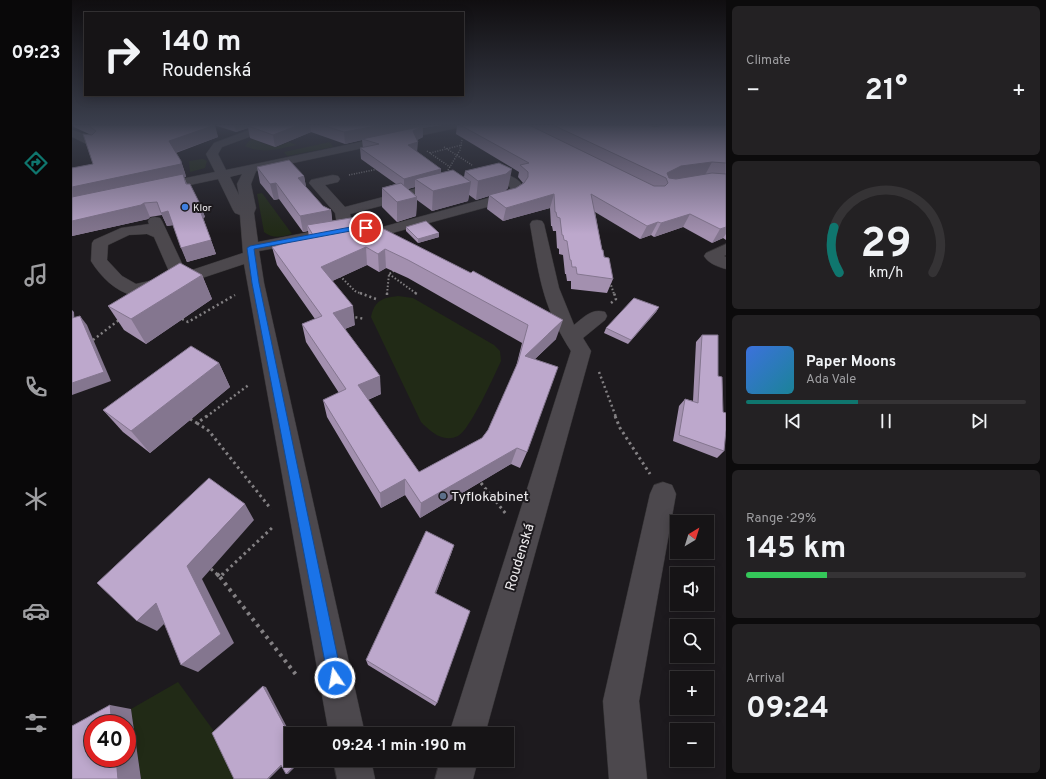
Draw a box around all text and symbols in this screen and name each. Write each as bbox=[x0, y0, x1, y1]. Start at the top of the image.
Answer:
text: 140 m bbox=[162, 25, 241, 61]
icon: right bbox=[96, 28, 148, 80]
text: 09:23 bbox=[11, 42, 61, 65]
text: Climate bbox=[746, 53, 791, 69]
text: Roudenská bbox=[162, 60, 251, 83]
text: 21° bbox=[865, 73, 907, 110]
text: − bbox=[746, 78, 760, 105]
text: + bbox=[1012, 78, 1026, 105]
icon: directions bbox=[22, 149, 50, 177]
marker: Klor bbox=[180, 202, 190, 212]
place label: Klor bbox=[193, 202, 212, 215]
pin bbox=[349, 211, 383, 245]
icon: arrive bbox=[355, 217, 377, 239]
text: 29 bbox=[861, 219, 912, 272]
icon: music bbox=[22, 261, 50, 289]
text: km/h bbox=[869, 263, 903, 281]
text: Paper Moons bbox=[806, 353, 896, 372]
text: Ada Vale bbox=[806, 372, 856, 388]
icon: phone bbox=[22, 373, 50, 401]
icon: previous bbox=[782, 410, 804, 432]
icon: pause bbox=[875, 410, 897, 432]
icon: next bbox=[968, 410, 990, 432]
icon: climate bbox=[22, 485, 50, 513]
place label: Tyflokabinet bbox=[451, 489, 529, 506]
marker: Tyflokabinet bbox=[438, 491, 448, 501]
text: Range · 29% bbox=[746, 511, 816, 527]
north arrow bbox=[670, 515, 714, 559]
map controls bbox=[670, 515, 714, 767]
street label: Roudenská bbox=[502, 522, 539, 593]
text: 145 km bbox=[746, 531, 846, 568]
button: sound bbox=[670, 567, 714, 611]
icon: car bbox=[22, 597, 50, 625]
button: search bbox=[670, 619, 714, 663]
position arrow bbox=[314, 657, 356, 699]
button: + bbox=[670, 671, 714, 715]
text: Arrival bbox=[746, 671, 785, 687]
text: 09:24 bbox=[746, 691, 829, 728]
icon: filters bbox=[22, 709, 50, 737]
speed limit sign: 40 bbox=[84, 715, 136, 767]
button: − bbox=[670, 723, 714, 767]
text: 09:24 · 1 min · 190 m bbox=[332, 737, 466, 756]

